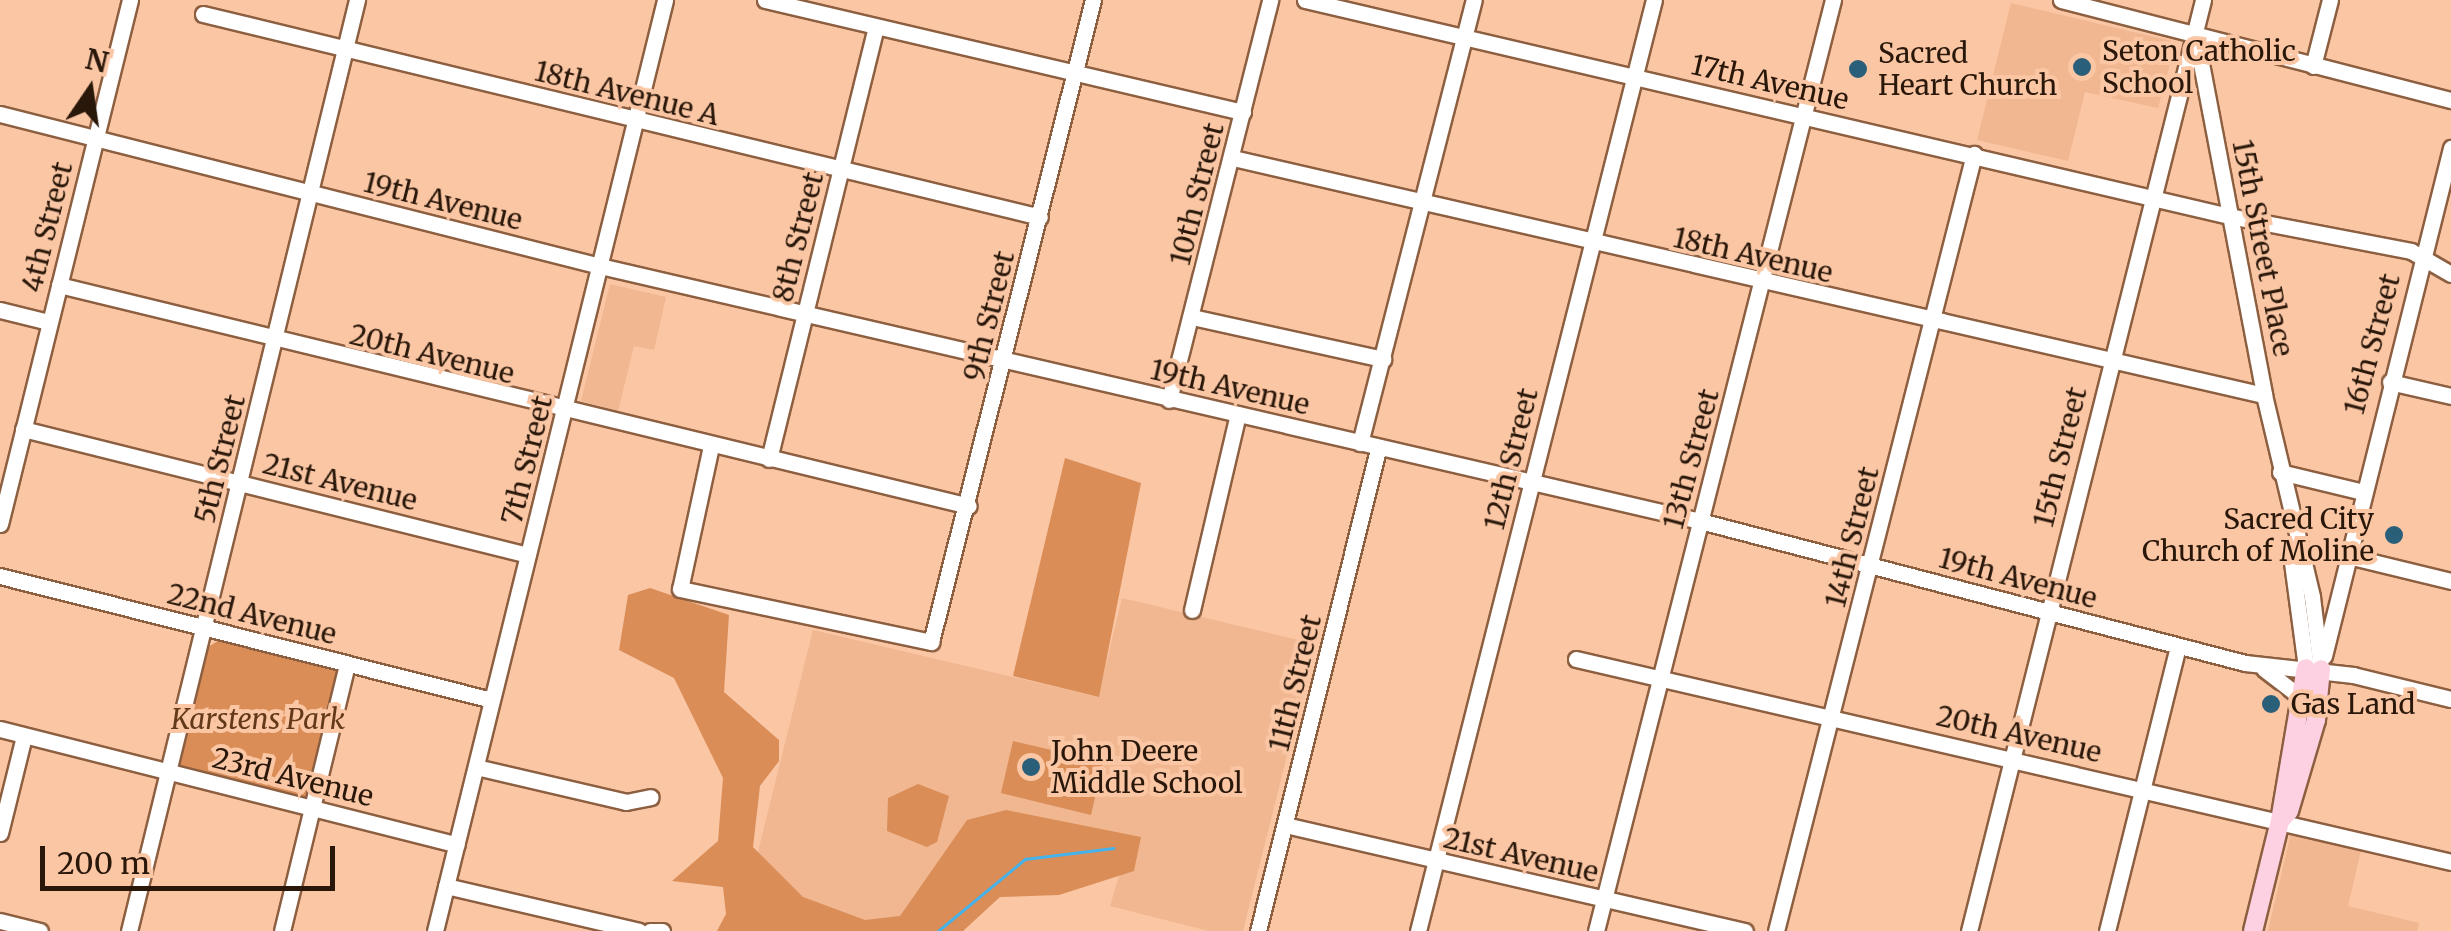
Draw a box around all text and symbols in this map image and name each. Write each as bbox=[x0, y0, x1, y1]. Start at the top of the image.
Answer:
place label: Seton Catholic School bbox=[2102, 34, 2296, 100]
place label: Sacred Heart Church bbox=[1878, 36, 2057, 102]
north arrow bbox=[40, 40, 140, 140]
text: N bbox=[82, 41, 112, 81]
street label: 17th Avenue bbox=[1688, 48, 1852, 116]
street label: 18th Avenue A bbox=[531, 54, 723, 132]
marker: Seton Catholic School bbox=[2071, 56, 2093, 78]
marker: Sacred Heart Church bbox=[1847, 58, 1869, 80]
street label: 10th Street bbox=[1163, 119, 1231, 269]
street label: 15th Street Place bbox=[2226, 137, 2300, 359]
street label: 4th Street bbox=[15, 159, 79, 295]
street label: 19th Avenue bbox=[360, 165, 526, 237]
street label: 8th Street bbox=[766, 169, 830, 305]
street label: 18th Avenue bbox=[1670, 220, 1836, 290]
street label: 9th Street bbox=[957, 247, 1021, 385]
street label: 16th Street bbox=[2337, 270, 2407, 418]
street label: 20th Avenue bbox=[346, 317, 518, 391]
street label: 19th Avenue bbox=[1147, 352, 1313, 422]
street label: 15th Street bbox=[2026, 383, 2094, 531]
street label: 12th Street bbox=[1477, 385, 1545, 533]
street label: 13th Street bbox=[1656, 385, 1726, 533]
street label: 5th Street bbox=[188, 391, 252, 527]
street label: 7th Street bbox=[495, 392, 559, 528]
street label: 21st Avenue bbox=[259, 447, 421, 517]
street label: 14th Street bbox=[1818, 463, 1886, 611]
place label: Sacred City Church of Moline bbox=[2142, 502, 2374, 568]
marker: Sacred City Church of Moline bbox=[2383, 524, 2405, 546]
street label: 19th Avenue bbox=[1935, 541, 2101, 615]
street label: 22nd Avenue bbox=[164, 577, 340, 651]
street label: 11th Street bbox=[1262, 611, 1328, 755]
place label: Gas Land bbox=[2291, 687, 2415, 721]
marker: Gas Land bbox=[2260, 693, 2282, 715]
street label: 20th Avenue bbox=[1933, 699, 2105, 769]
park label: Karstens Park bbox=[171, 702, 345, 736]
place label: John Deere Middle School bbox=[1051, 734, 1243, 800]
street label: 23rd Avenue bbox=[209, 741, 377, 813]
marker: John Deere Middle School bbox=[1020, 756, 1042, 778]
street label: 21st Avenue bbox=[1440, 821, 1602, 889]
scale bar bbox=[45, 826, 340, 888]
text: 200 m bbox=[57, 844, 150, 882]

